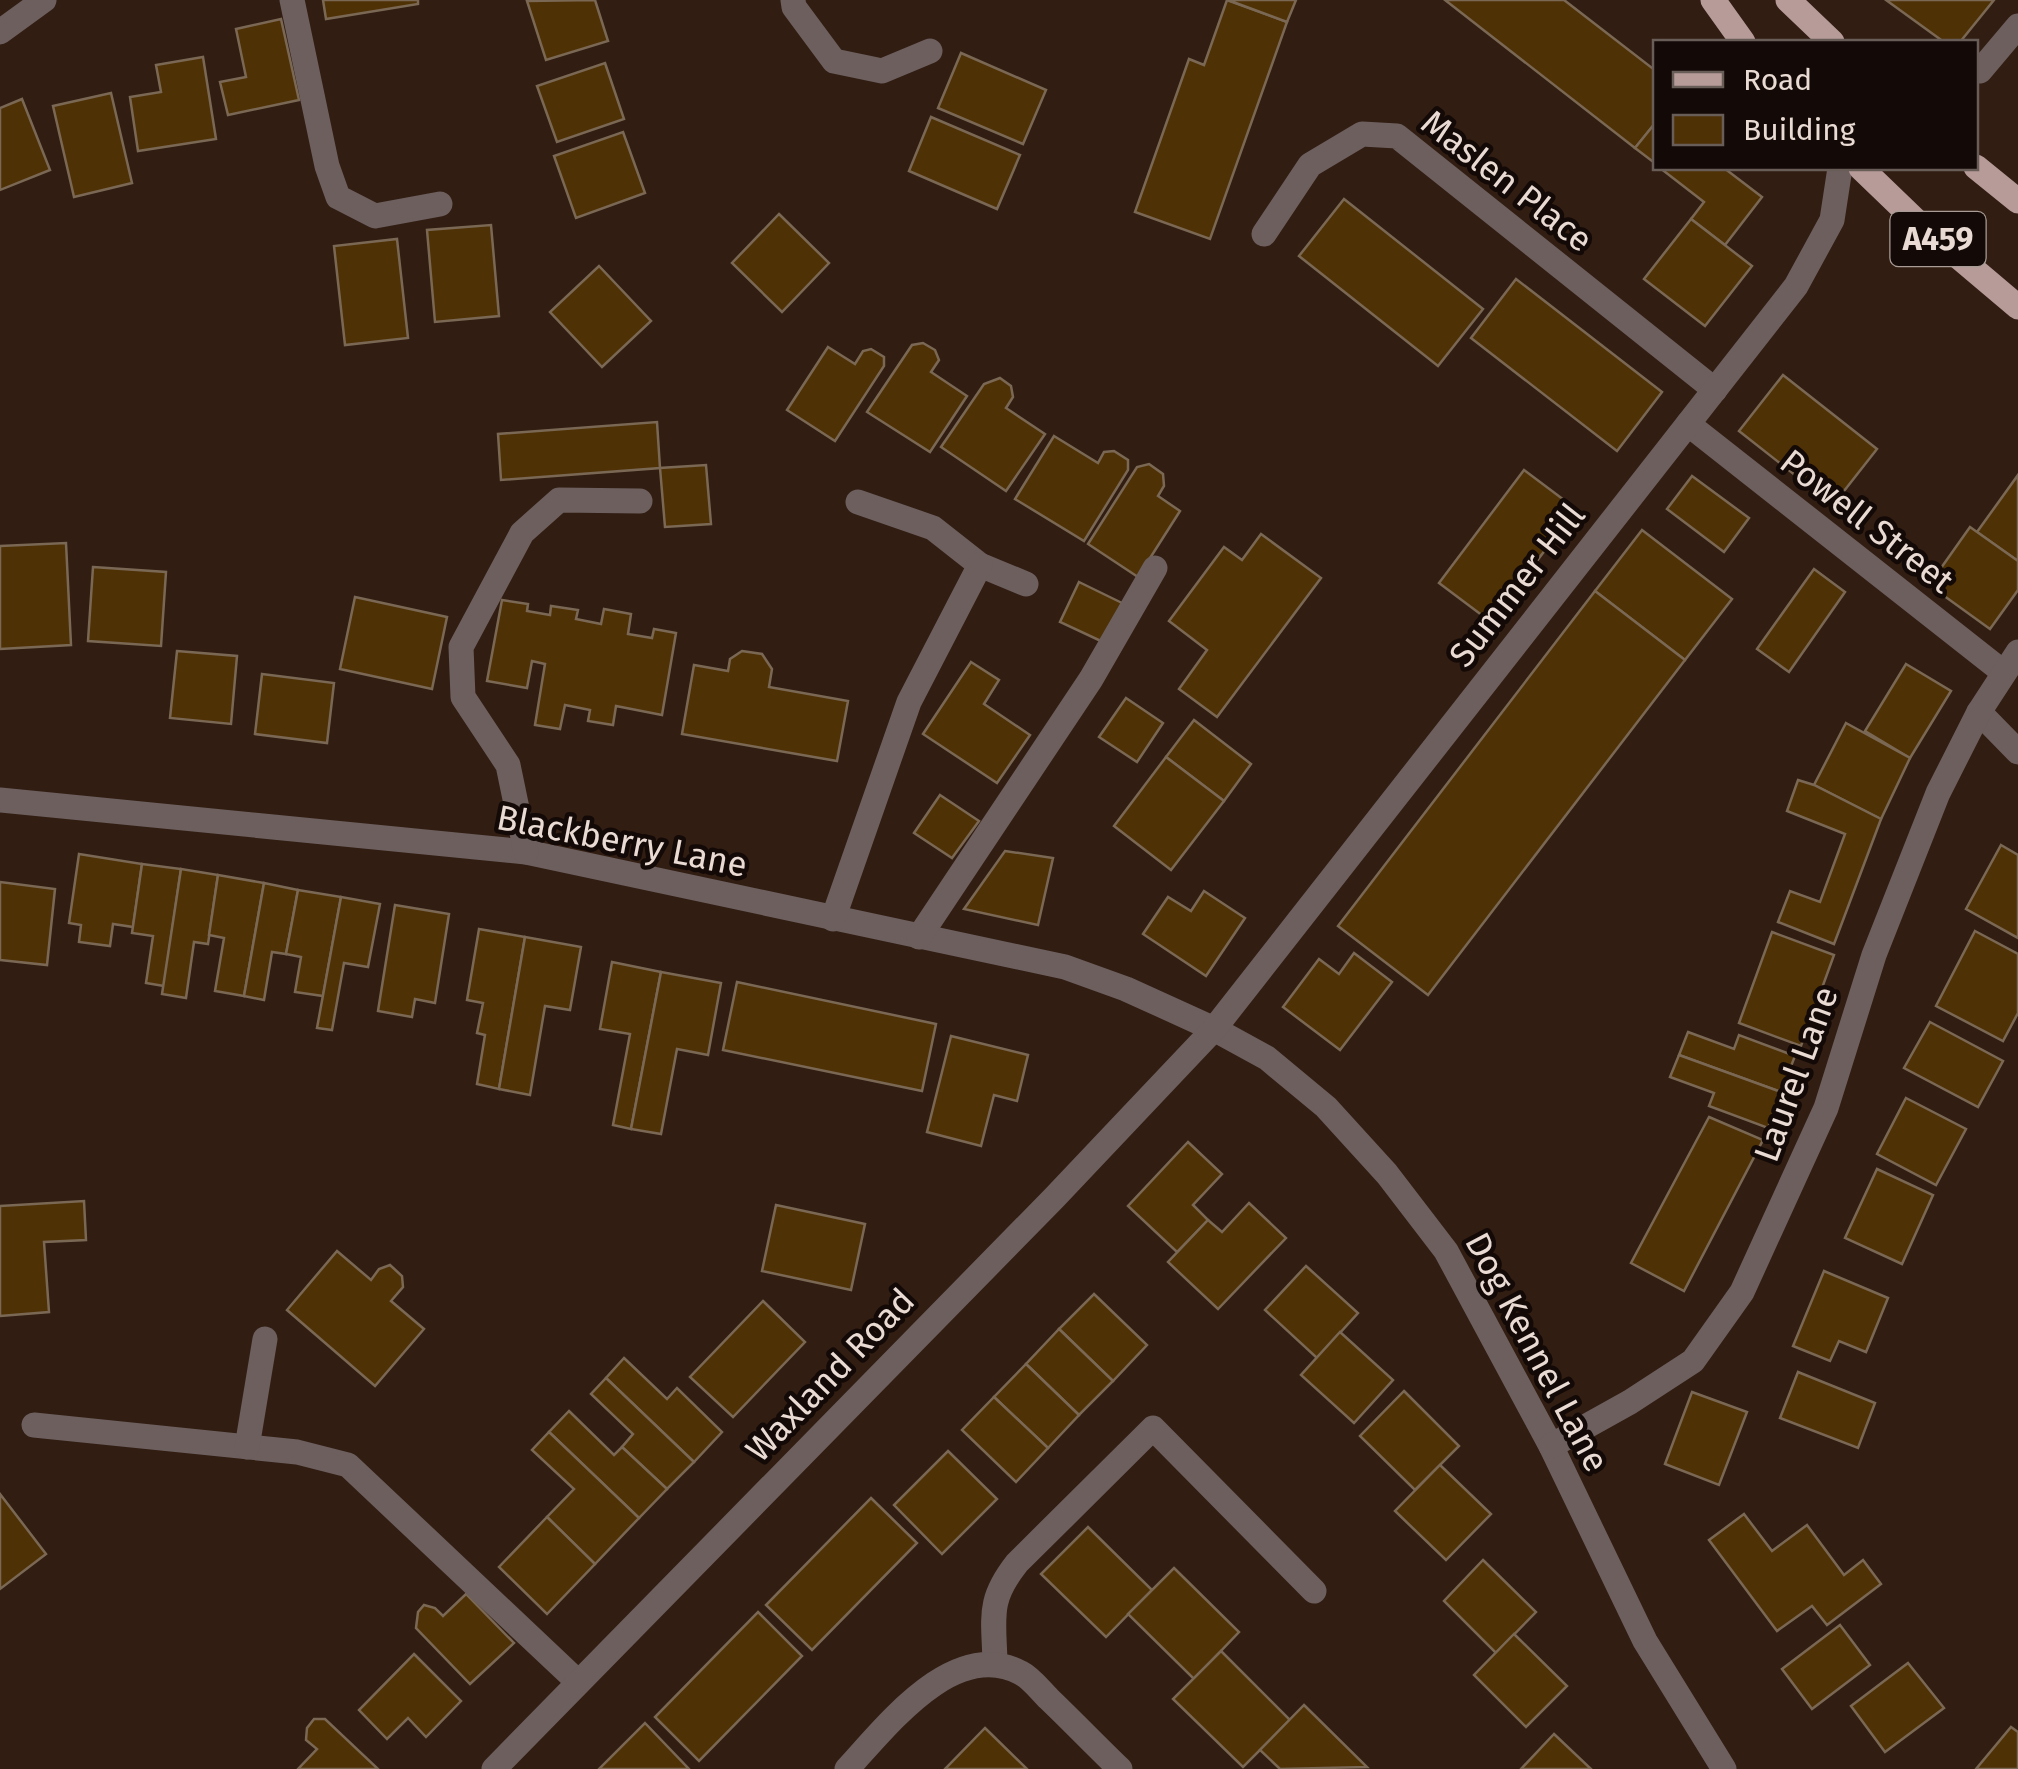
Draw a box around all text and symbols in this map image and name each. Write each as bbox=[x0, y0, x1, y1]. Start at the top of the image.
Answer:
legend bbox=[1653, 40, 1978, 170]
text: Road bbox=[1743, 62, 1812, 98]
street label: Maslen Place bbox=[1413, 101, 1601, 261]
text: Building bbox=[1743, 112, 1856, 148]
road number: A459 bbox=[1890, 212, 1986, 266]
street label: Powell Street bbox=[1772, 440, 1962, 602]
street label: Summer Hill bbox=[1440, 495, 1594, 675]
street label: Blackberry Lane bbox=[493, 796, 751, 886]
street label: Laurel Lane bbox=[1745, 981, 1847, 1167]
street label: Dog Kennel Lane bbox=[1456, 1225, 1618, 1479]
street label: Waxland Road bbox=[737, 1280, 923, 1470]

